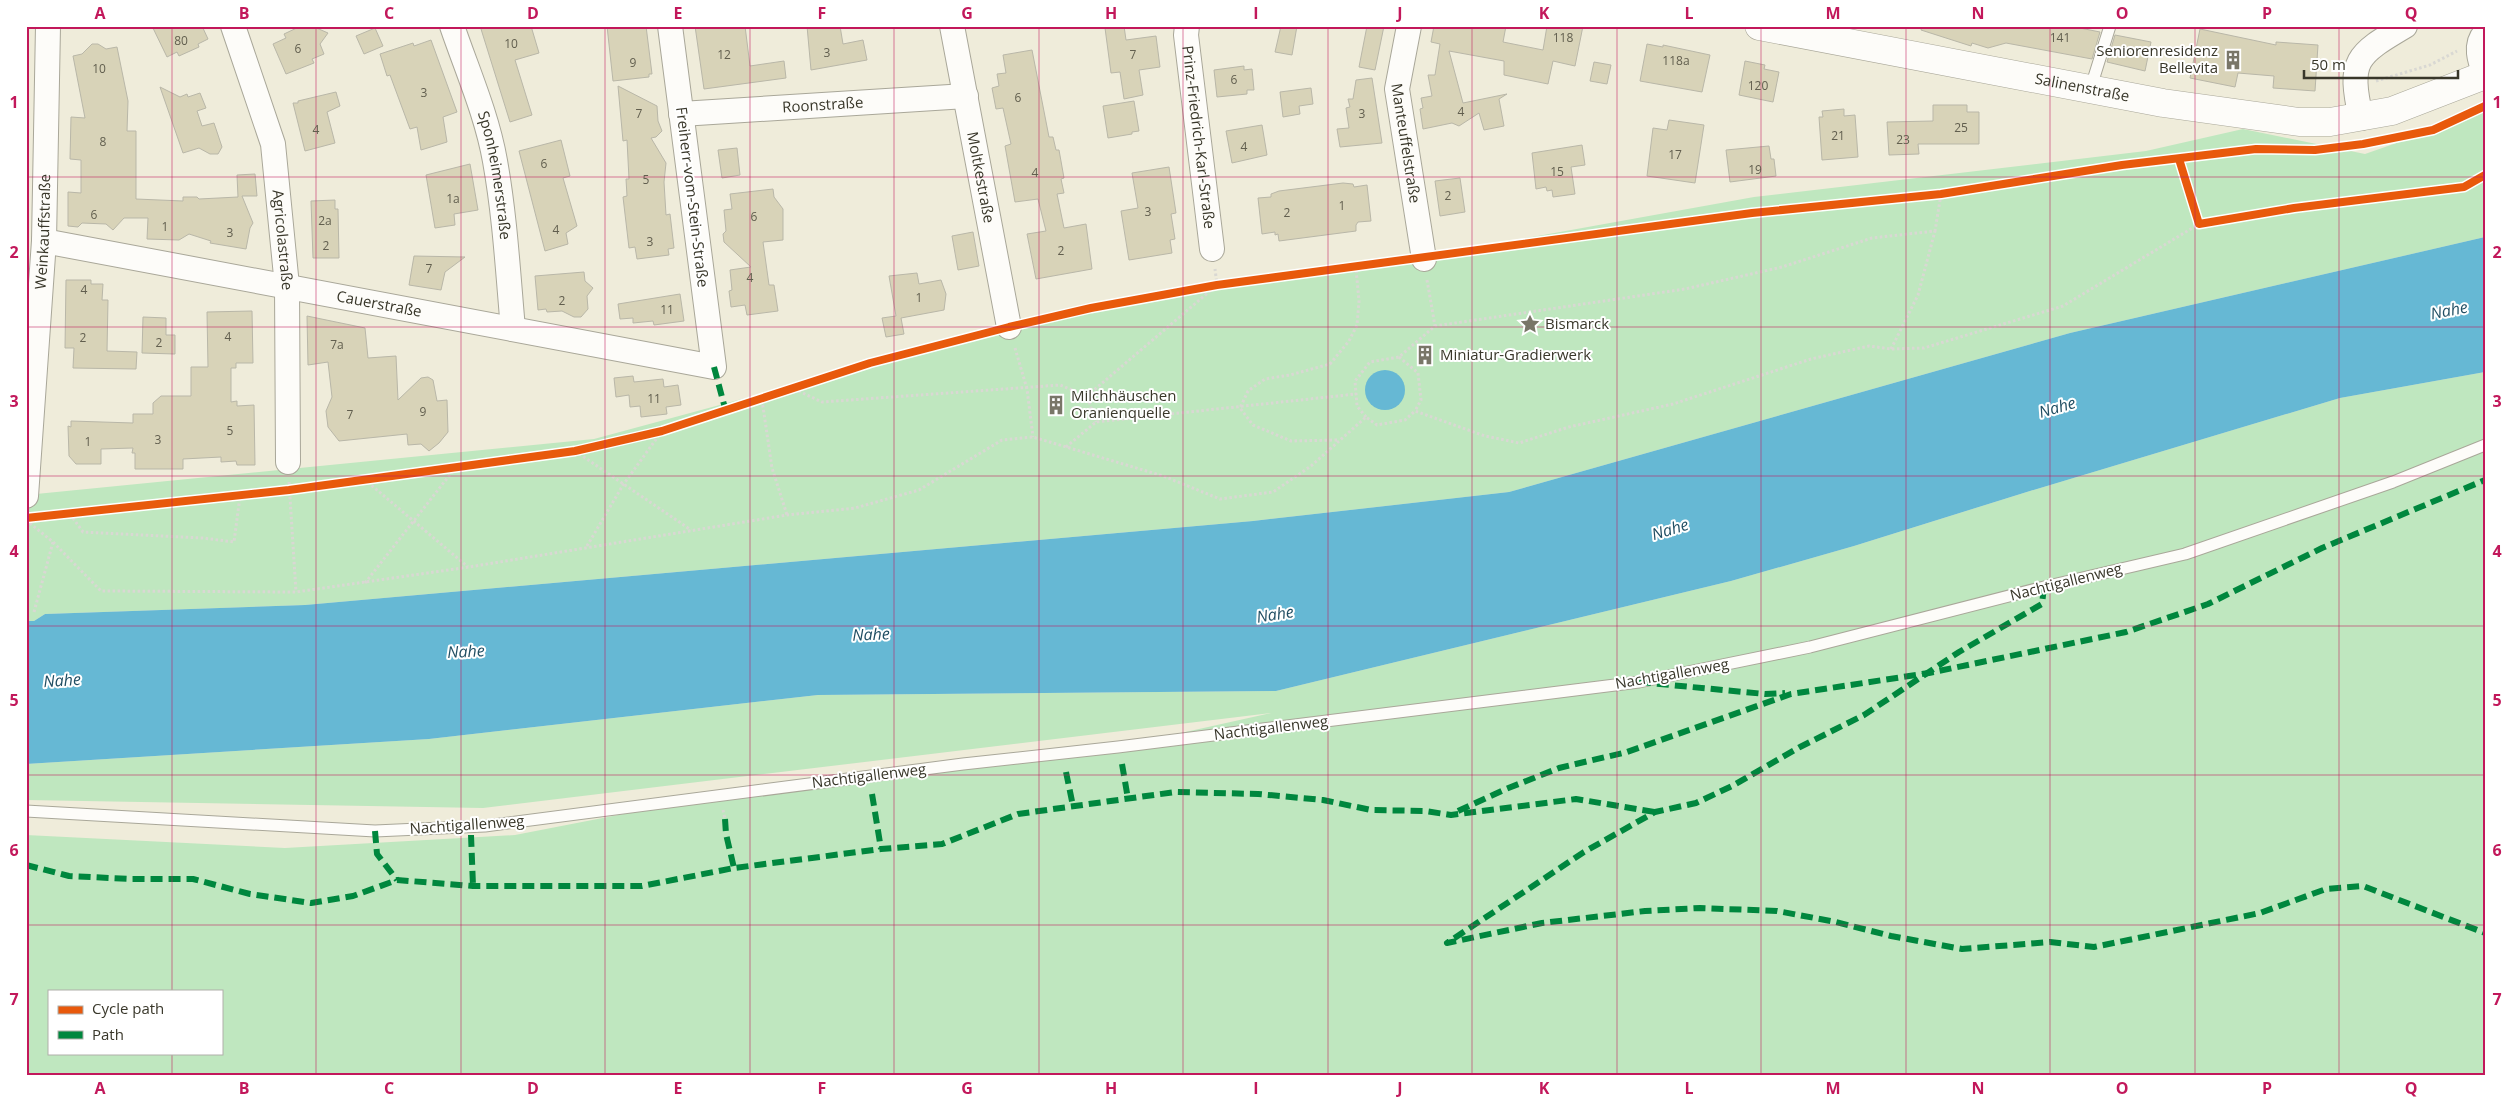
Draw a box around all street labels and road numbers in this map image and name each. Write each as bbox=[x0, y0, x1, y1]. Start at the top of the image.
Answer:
street label: Prinz-Friedrich-Karl-Straße bbox=[1178, 44, 1220, 230]
street label: Salinenstraße bbox=[2033, 68, 2131, 105]
street label: Manteuffelstraße bbox=[1387, 82, 1426, 204]
street label: Roonstraße bbox=[781, 92, 864, 117]
street label: Freiherr-vom-Stein-Straße bbox=[672, 106, 714, 288]
street label: Sponheimerstraße bbox=[474, 108, 516, 241]
street label: Moltkestraße bbox=[963, 130, 1000, 225]
street label: Weinkauffstraße bbox=[30, 174, 54, 290]
street label: Agricolastraße bbox=[269, 189, 298, 291]
street label: Cauerstraße bbox=[335, 285, 424, 321]
street label: Nachtigallenweg bbox=[2008, 557, 2124, 605]
street label: Nachtigallenweg bbox=[1613, 653, 1730, 693]
street label: Nachtigallenweg bbox=[1213, 710, 1329, 744]
street label: Nachtigallenweg bbox=[811, 758, 927, 792]
street label: Nachtigallenweg bbox=[409, 810, 525, 838]

